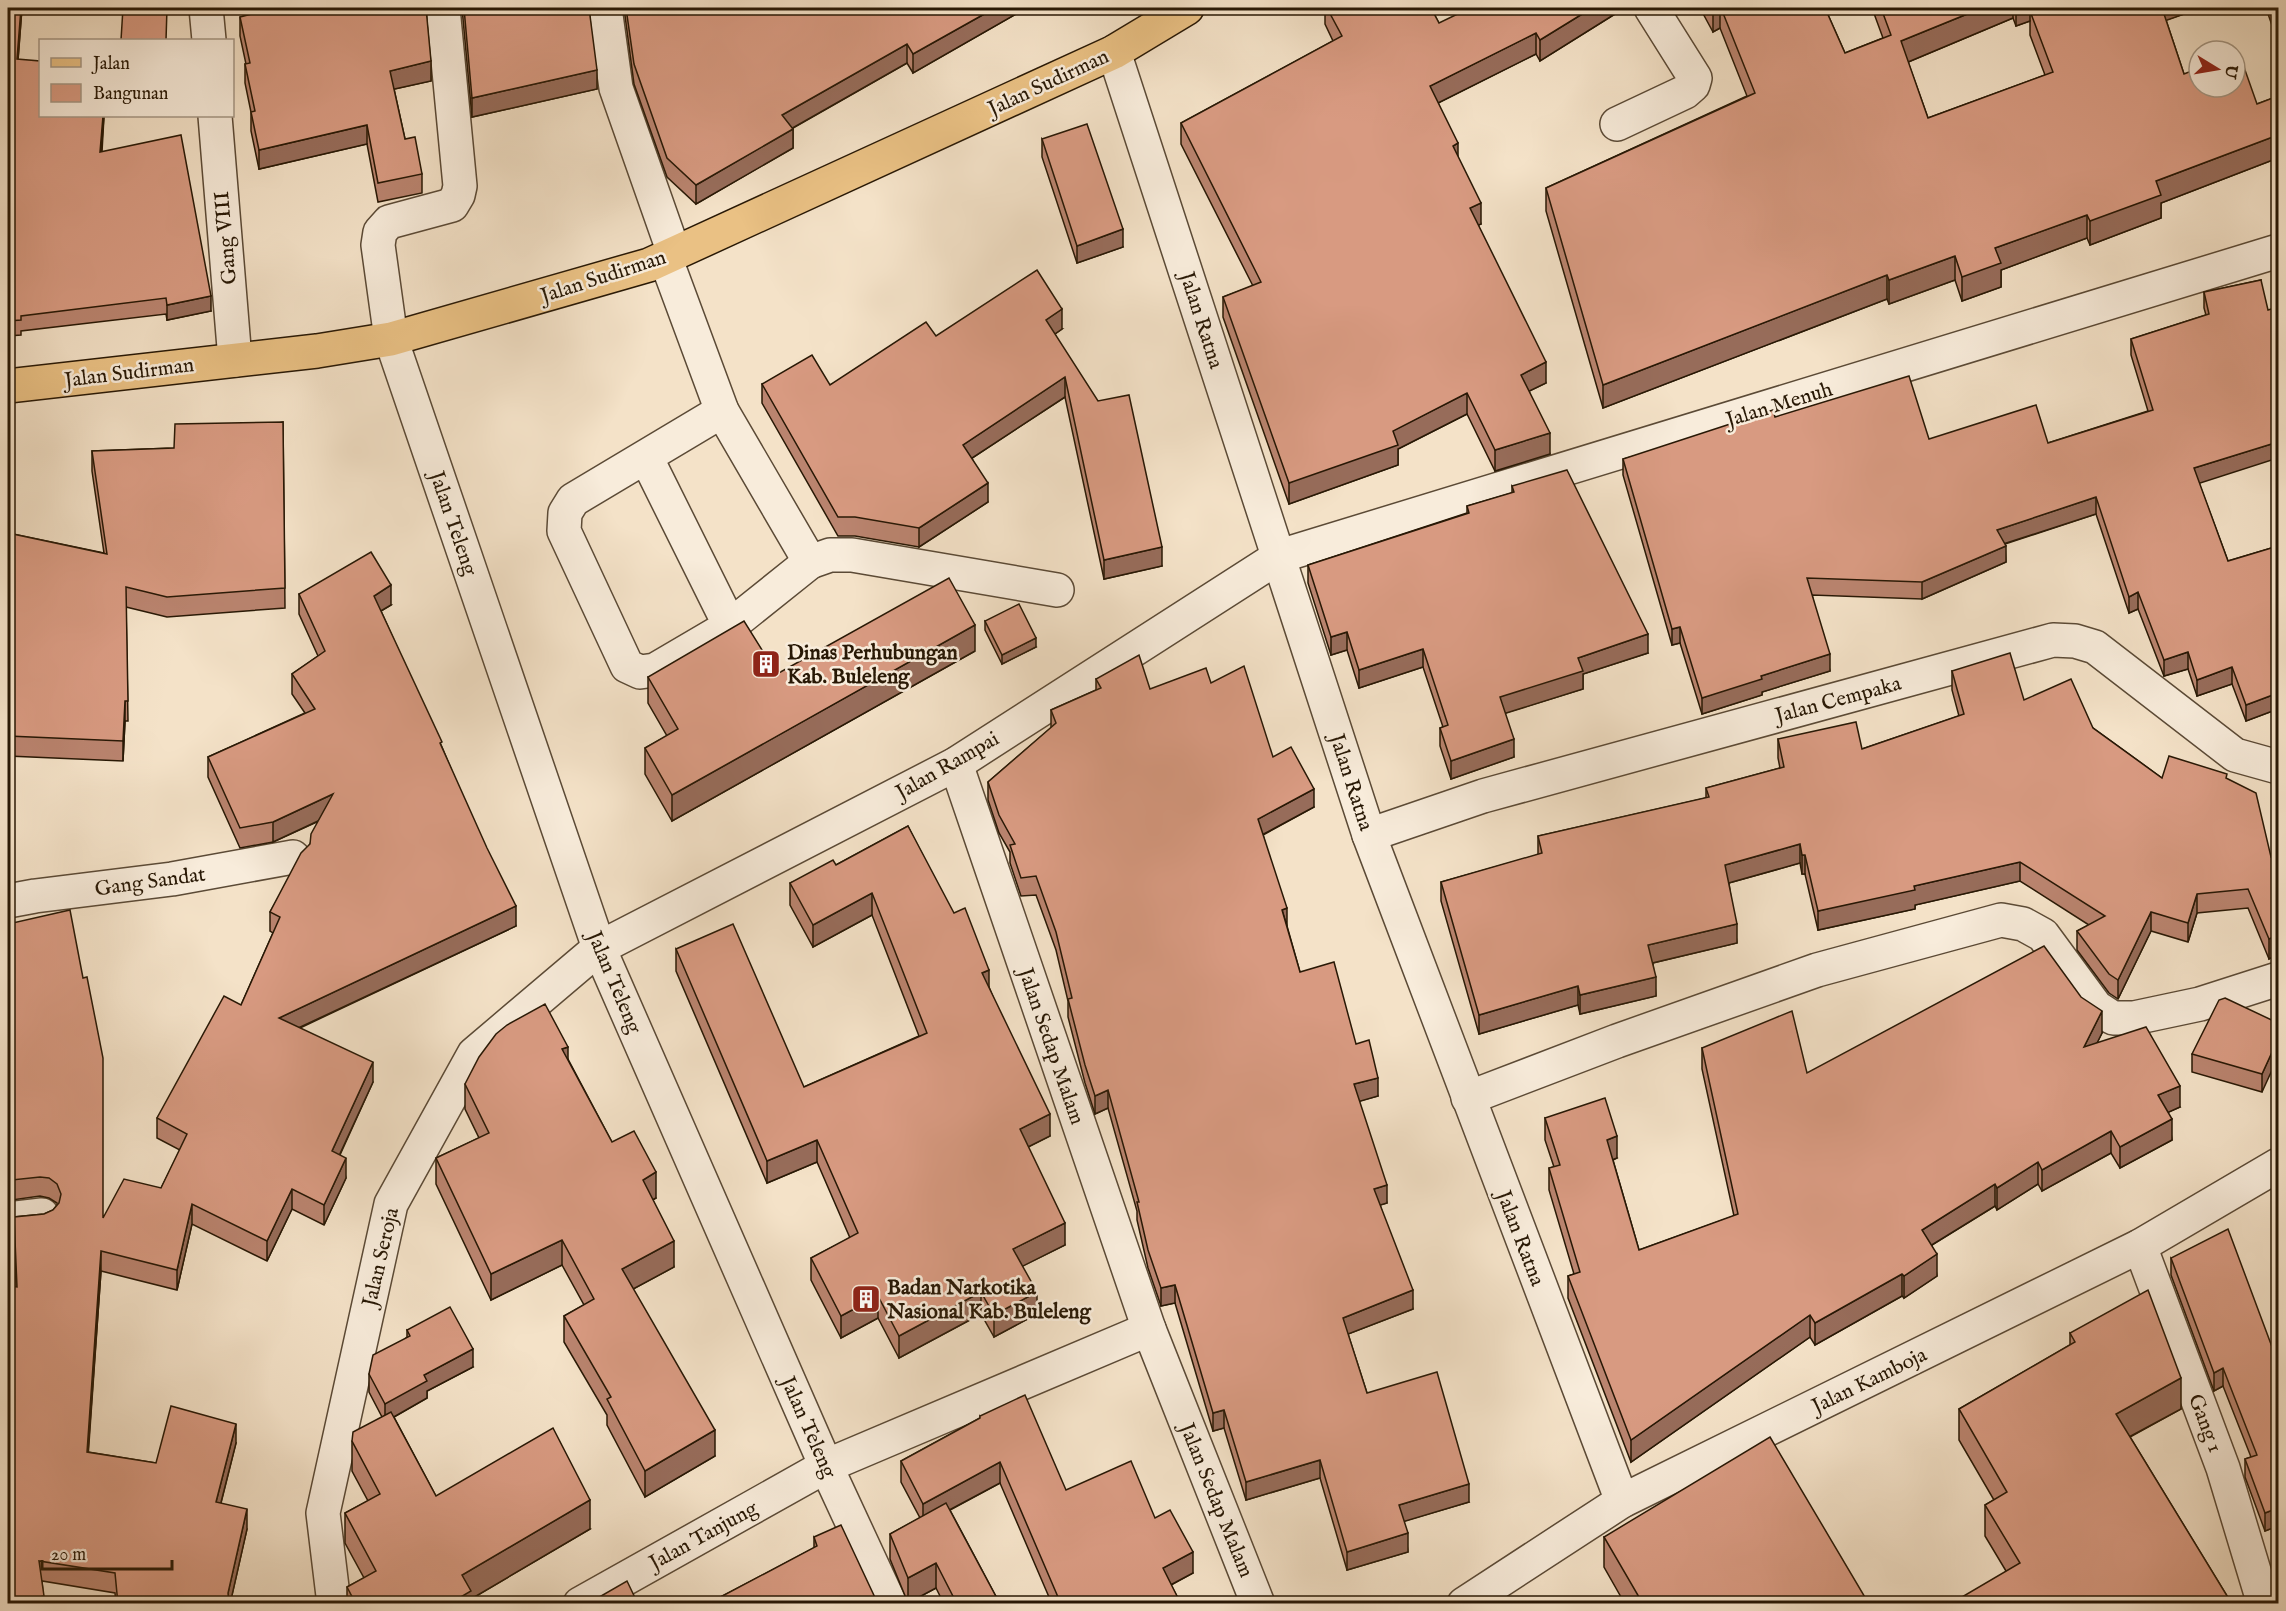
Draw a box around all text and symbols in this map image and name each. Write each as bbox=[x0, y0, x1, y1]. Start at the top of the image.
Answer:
legend bbox=[39, 39, 234, 117]
north arrow bbox=[2187, 39, 2247, 99]
street label: Jalan Sudirman bbox=[982, 44, 1113, 124]
text: Jalan bbox=[91, 53, 130, 76]
text: U bbox=[2219, 62, 2241, 80]
text: Bangunan bbox=[93, 83, 169, 106]
street label: Gang VIII bbox=[209, 190, 244, 286]
street label: Jalan Sudirman bbox=[535, 244, 670, 311]
street label: Jalan Ratna bbox=[1172, 267, 1229, 373]
street label: Jalan Sudirman bbox=[61, 352, 196, 395]
street label: Jalan Menuh bbox=[1721, 376, 1836, 435]
street label: Jalan Teleng bbox=[421, 466, 483, 580]
place label: Dinas Perhubungan Kab. Buleleng bbox=[787, 640, 958, 691]
building icon: Dinas Perhubungan Kab. Buleleng bbox=[750, 648, 782, 680]
street label: Jalan Cempaka bbox=[1770, 670, 1905, 731]
street label: Jalan Rampai bbox=[889, 726, 1004, 808]
street label: Jalan Ratna bbox=[1322, 729, 1379, 835]
street label: Gang Sandat bbox=[93, 861, 207, 904]
street label: Jalan Teleng bbox=[579, 925, 648, 1038]
street label: Jalan Sedap Malam bbox=[1010, 963, 1090, 1129]
street label: Jalan Ratna bbox=[1488, 1185, 1550, 1291]
street label: Jalan Seroja bbox=[356, 1204, 406, 1312]
place label: Badan Narkotika Nasional Kab. Buleleng bbox=[886, 1275, 1092, 1326]
building icon: Badan Narkotika Nasional Kab. Buleleng bbox=[850, 1283, 882, 1315]
street label: Jalan Kamboja bbox=[1806, 1341, 1932, 1422]
street label: Jalan Teleng bbox=[772, 1371, 842, 1483]
street label: Gang 1 bbox=[2181, 1390, 2228, 1457]
street label: Jalan Sedap Malam bbox=[1172, 1418, 1259, 1582]
street label: Jalan Tanjung bbox=[643, 1495, 763, 1578]
scale bar bbox=[42, 1533, 172, 1571]
text: 20 m bbox=[51, 1544, 86, 1567]

